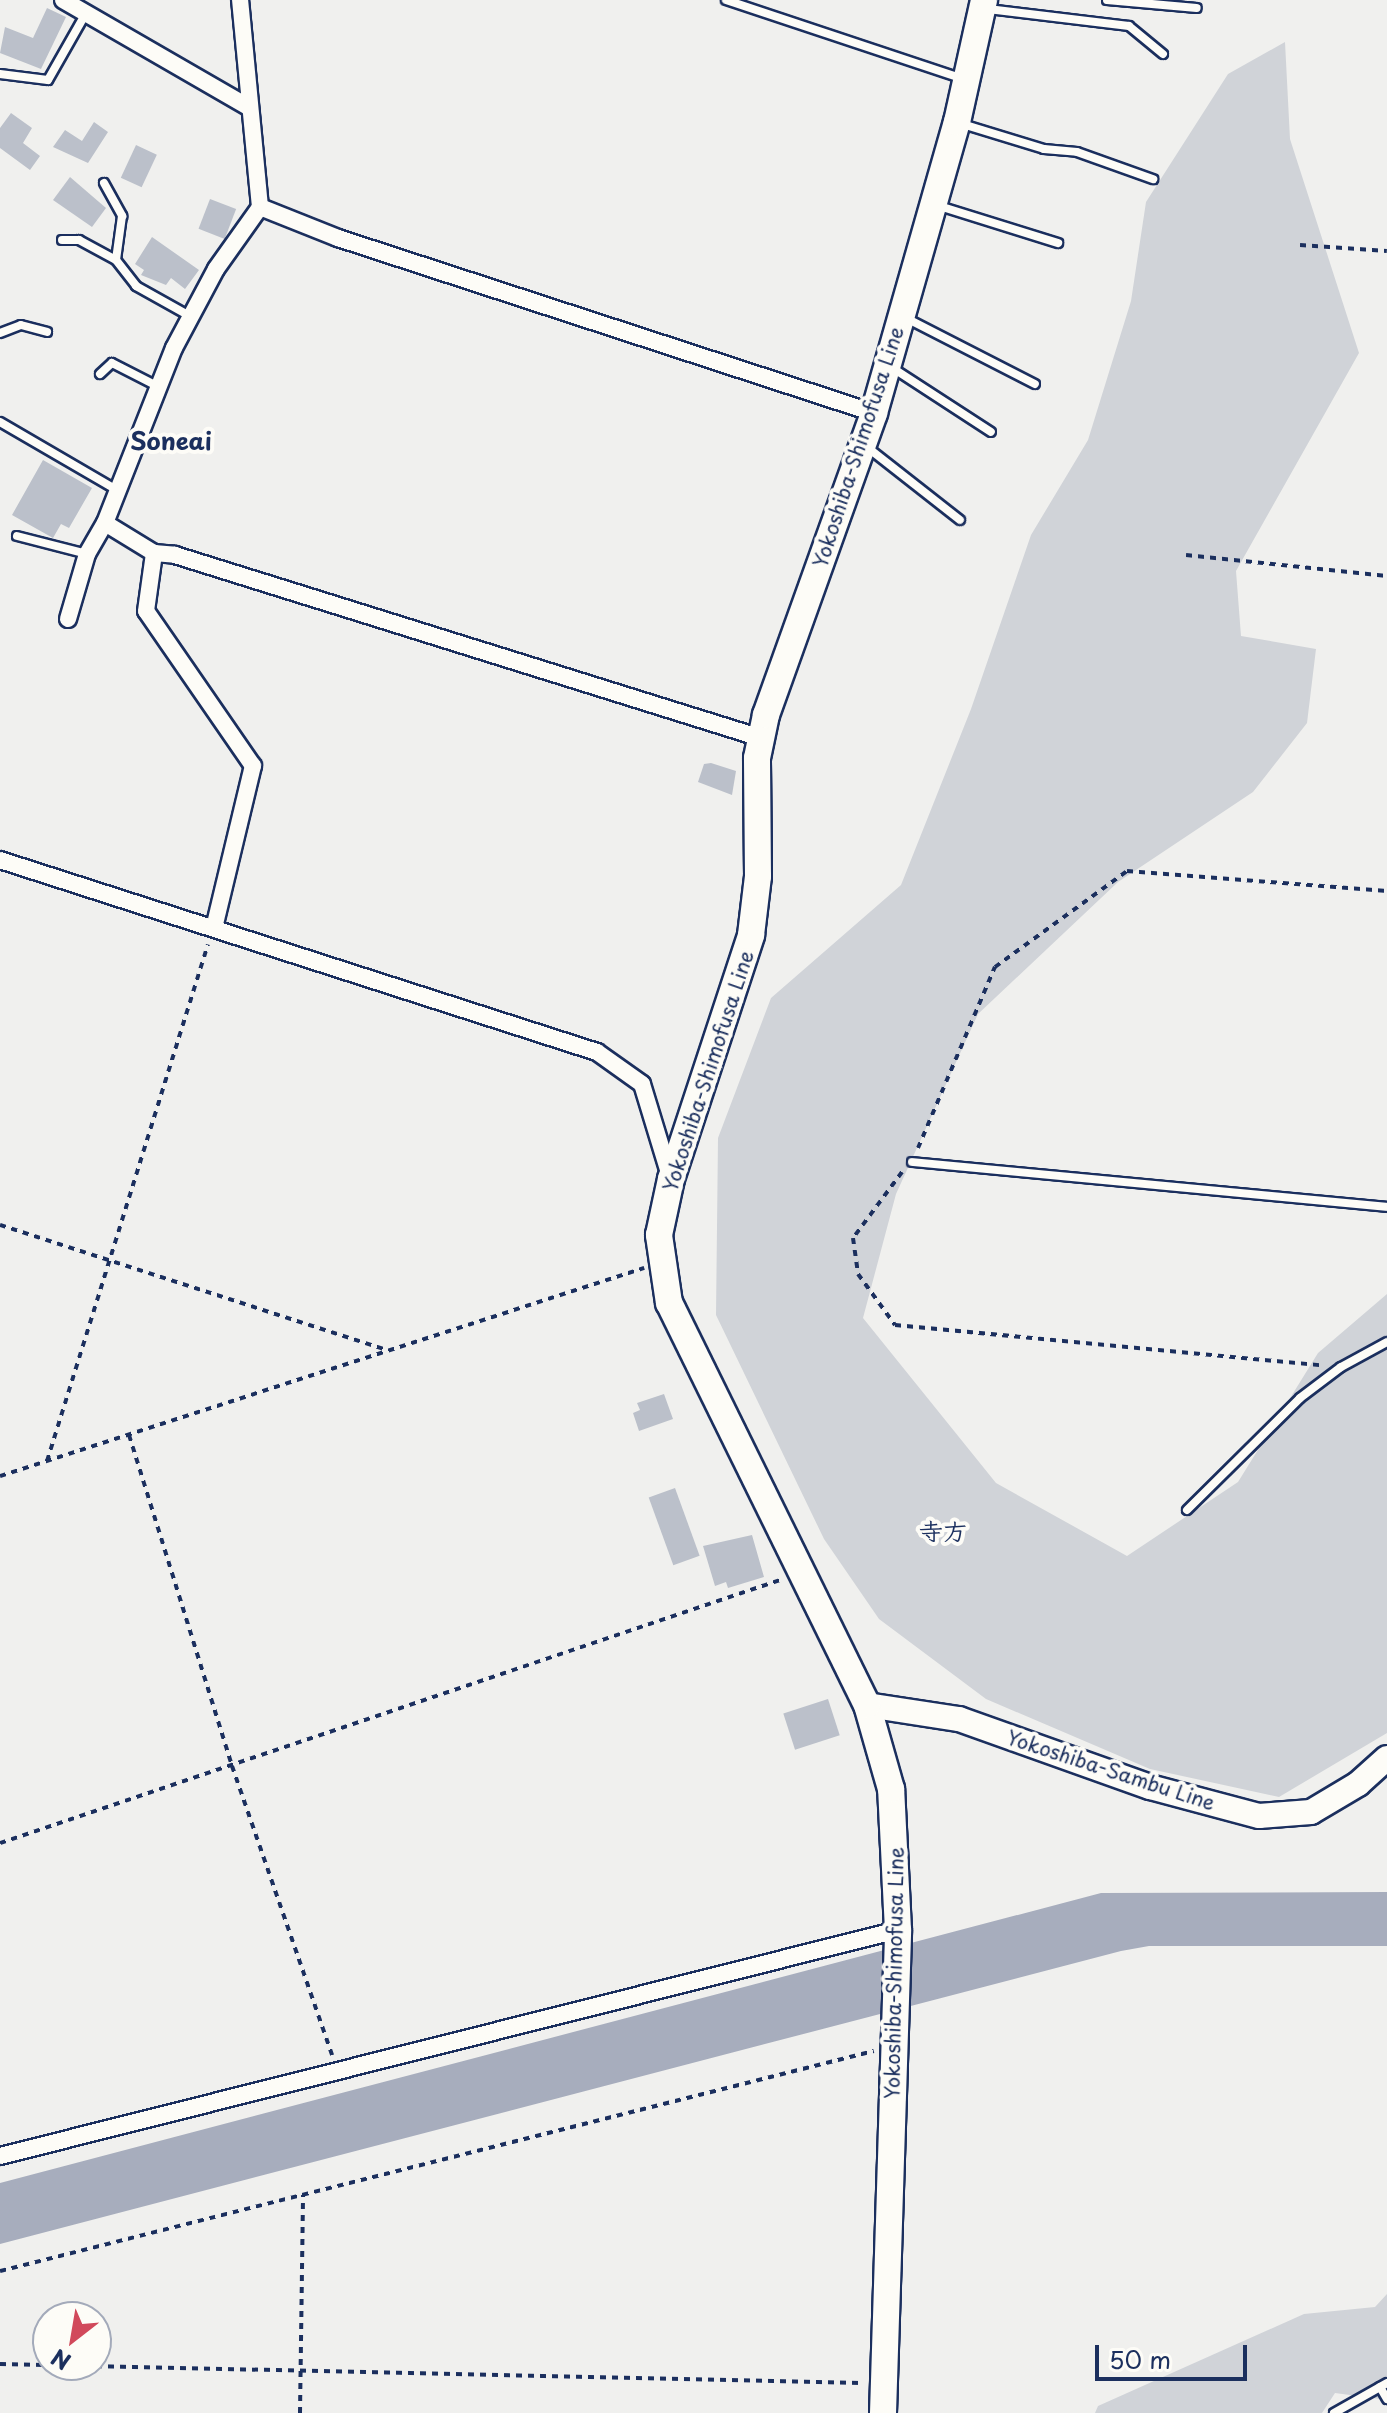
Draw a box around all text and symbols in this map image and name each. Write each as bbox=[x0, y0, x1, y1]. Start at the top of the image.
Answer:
street label: Yokoshiba-Shimofusa Line bbox=[808, 324, 908, 570]
district label: Soneai bbox=[130, 427, 212, 455]
street label: Yokoshiba-Shimofusa Line bbox=[658, 948, 758, 1194]
district label: 寺方 bbox=[919, 1517, 967, 1545]
street label: Yokoshiba-Sambu Line bbox=[1004, 1725, 1218, 1815]
street label: Yokoshiba-Shimofusa Line bbox=[880, 1847, 908, 2099]
north arrow bbox=[32, 2301, 112, 2381]
scale bar bbox=[1099, 2329, 1251, 2379]
text: 50 m bbox=[1109, 2341, 1171, 2377]
text: N bbox=[44, 2342, 76, 2379]

